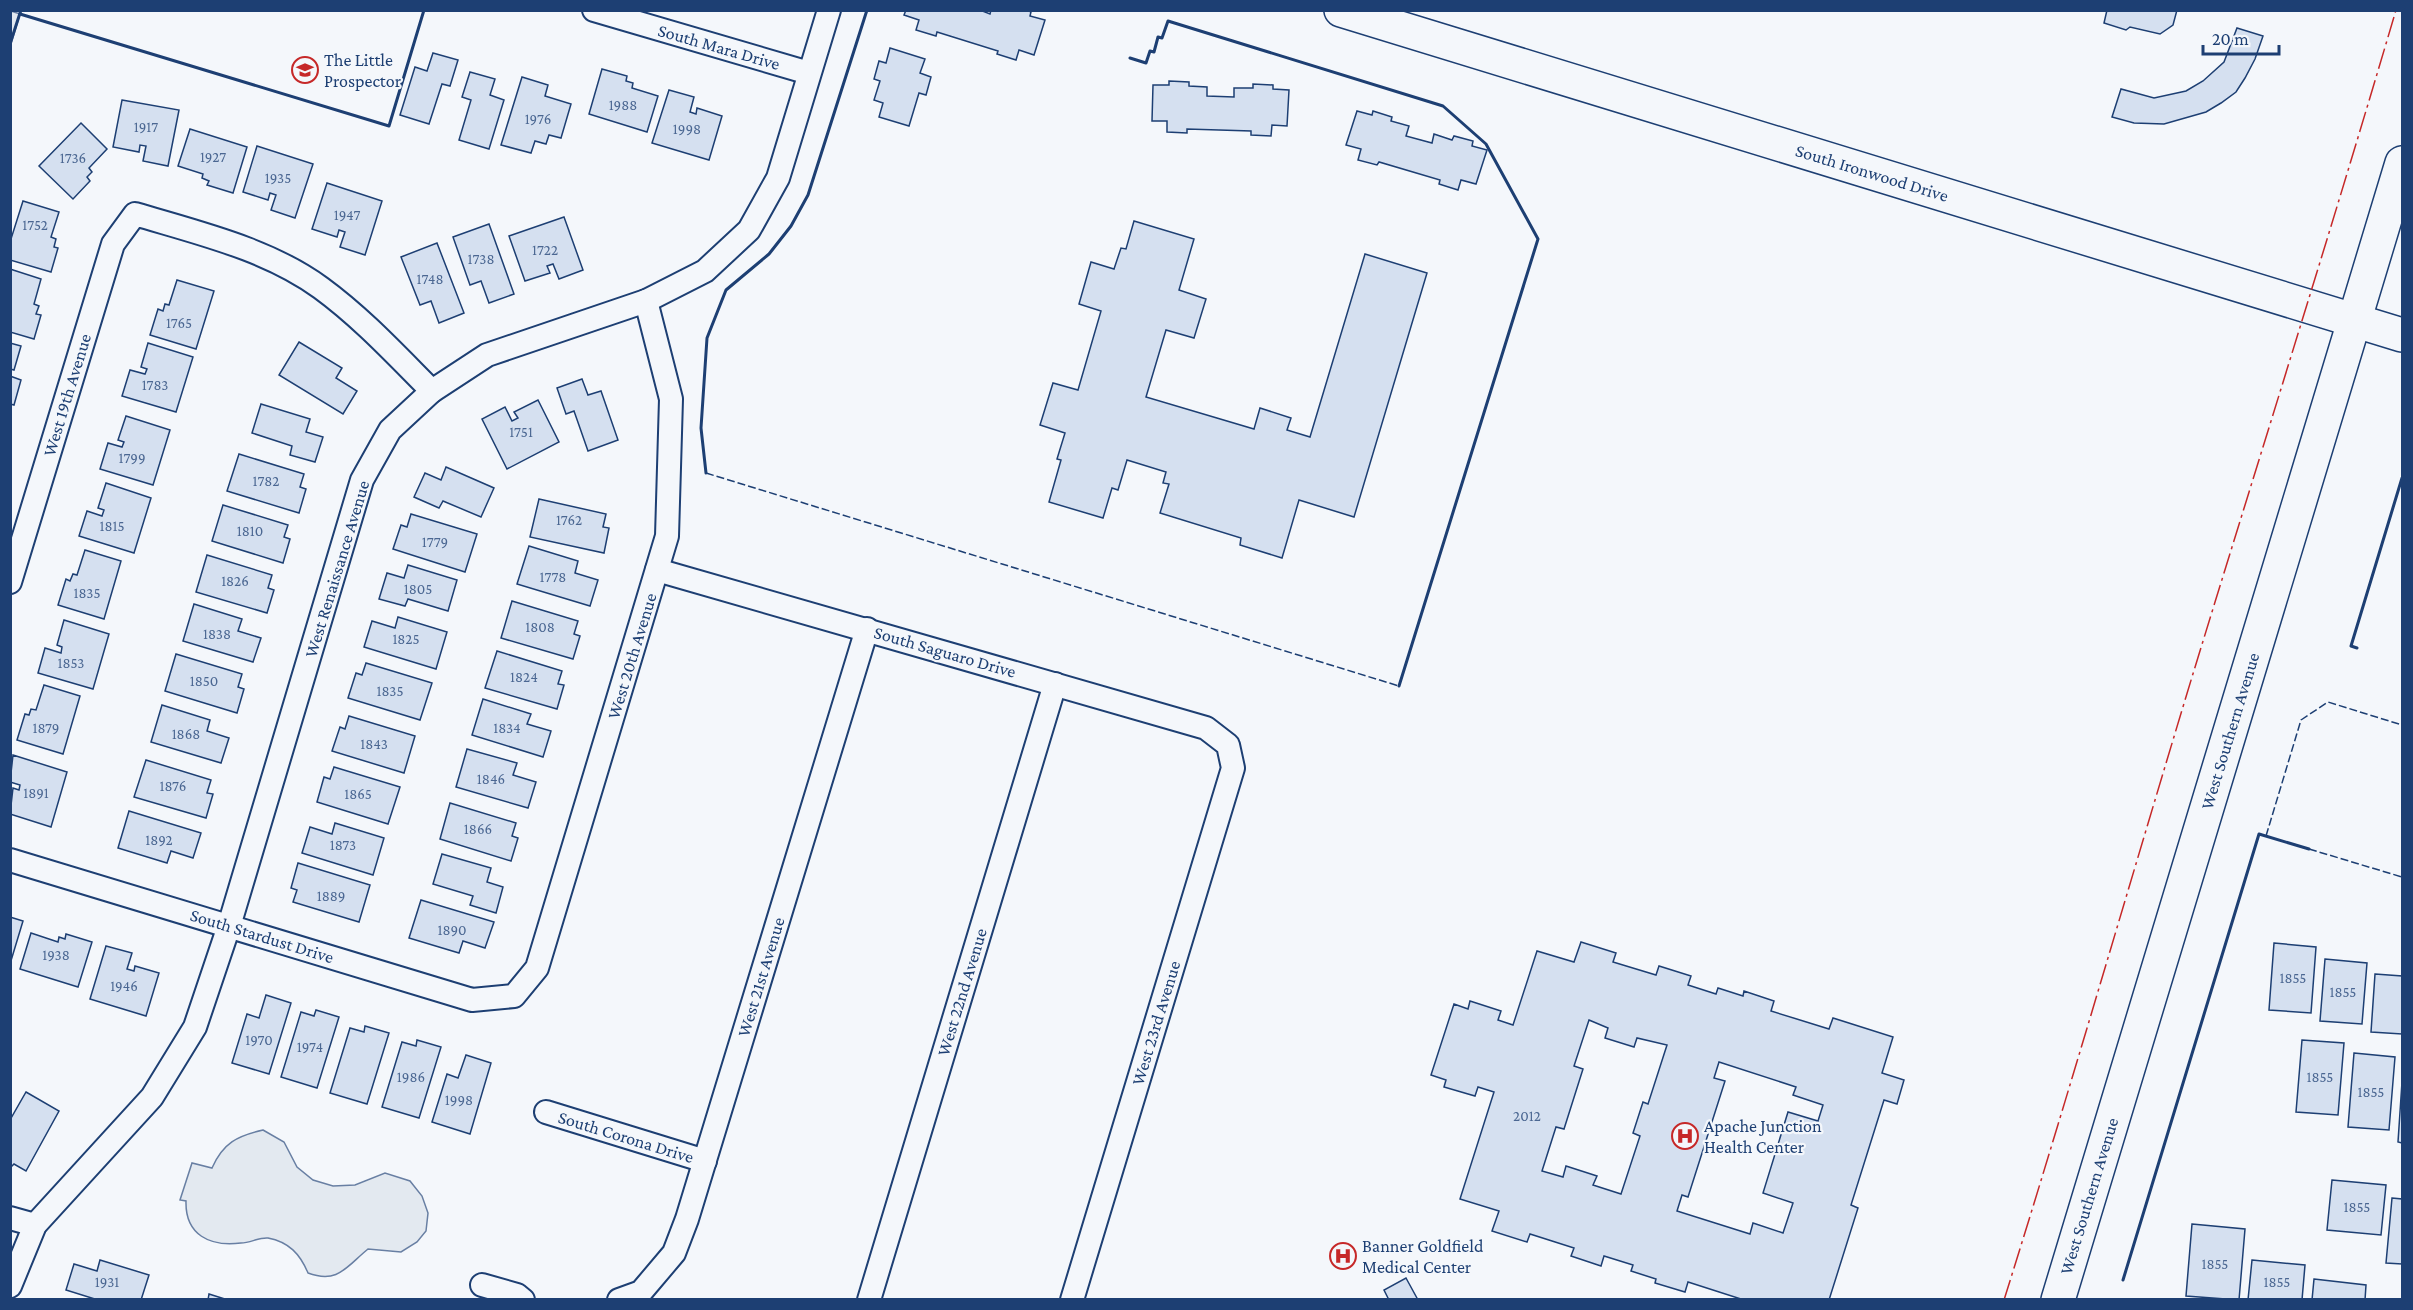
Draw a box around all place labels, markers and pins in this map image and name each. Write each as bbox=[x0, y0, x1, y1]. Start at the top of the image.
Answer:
place label: The Little Prospector bbox=[324, 50, 402, 91]
school or university icon: The Little Prospector bbox=[290, 55, 320, 85]
place label: Apache Junction Health Center bbox=[1704, 1116, 1822, 1157]
hospital icon: Apache Junction Health Center bbox=[1670, 1121, 1700, 1151]
place label: Banner Goldfield Medical Center bbox=[1362, 1236, 1484, 1277]
hospital icon: Banner Goldfield Medical Center bbox=[1328, 1241, 1358, 1271]

